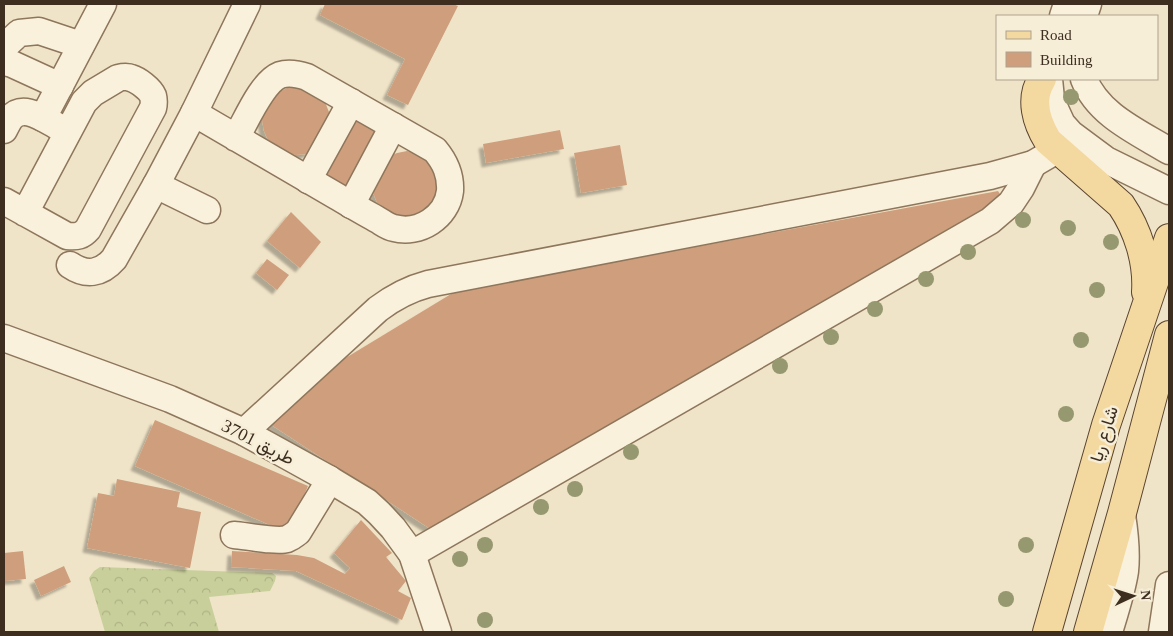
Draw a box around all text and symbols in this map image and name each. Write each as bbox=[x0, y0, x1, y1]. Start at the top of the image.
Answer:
legend bbox=[996, 15, 1158, 80]
text: Road bbox=[1040, 27, 1072, 43]
text: Building bbox=[1040, 52, 1093, 68]
street label: شارع ريا bbox=[1086, 404, 1124, 465]
street label: طريق 3701 bbox=[218, 415, 298, 470]
north arrow bbox=[1108, 571, 1158, 621]
text: N bbox=[1138, 590, 1153, 601]

